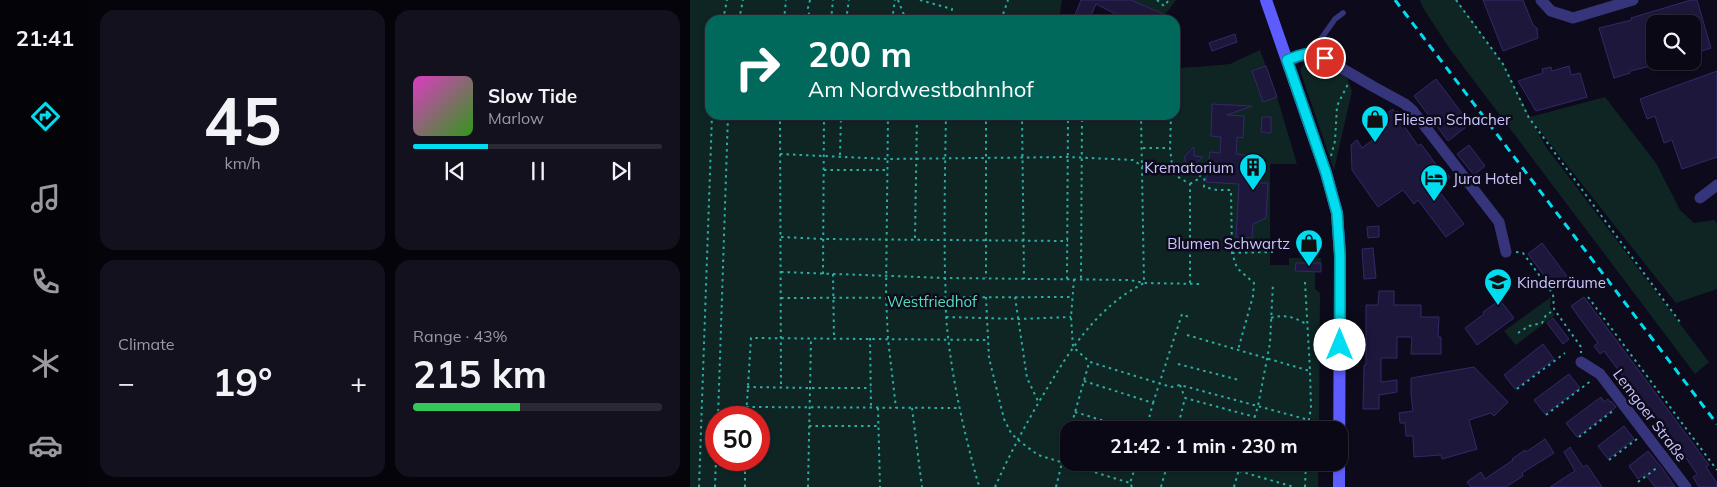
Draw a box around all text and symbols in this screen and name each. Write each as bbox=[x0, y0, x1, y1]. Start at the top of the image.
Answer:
map controls bbox=[1646, 15, 1701, 70]
button: search bbox=[1646, 15, 1701, 70]
text: 21:41 bbox=[16, 24, 74, 52]
text: 200 m bbox=[808, 32, 912, 76]
icon: right bbox=[725, 35, 790, 100]
pin bbox=[1304, 37, 1346, 79]
icon: arrive bbox=[1311, 44, 1339, 72]
text: Am Nordwestbahnhof bbox=[808, 75, 1034, 103]
text: 45 bbox=[203, 80, 282, 161]
text: Slow Tide bbox=[488, 84, 577, 108]
icon: directions bbox=[28, 99, 63, 134]
shop icon: Fliesen Schacher bbox=[1360, 104, 1390, 143]
text: Marlow bbox=[488, 108, 544, 128]
place label: Fliesen Schacher bbox=[1394, 110, 1511, 129]
building icon: Krematorium bbox=[1238, 152, 1268, 191]
text: km/h bbox=[224, 153, 261, 173]
icon: previous bbox=[441, 157, 469, 185]
icon: pause bbox=[524, 157, 552, 185]
icon: next bbox=[607, 157, 635, 185]
place label: Krematorium bbox=[1144, 158, 1234, 177]
hotel icon: Jura Hotel bbox=[1419, 163, 1449, 202]
place label: Jura Hotel bbox=[1453, 169, 1522, 188]
icon: music bbox=[28, 181, 63, 216]
shop icon: Blumen Schwartz bbox=[1294, 228, 1324, 267]
place label: Blumen Schwartz bbox=[1167, 234, 1290, 253]
icon: phone bbox=[28, 264, 63, 299]
school or university icon: Kinderräume bbox=[1483, 267, 1513, 306]
place label: Kinderräume bbox=[1517, 273, 1606, 292]
park label: Westfriedhof bbox=[887, 292, 978, 311]
position arrow bbox=[1313, 318, 1365, 370]
text: Range · 43% bbox=[413, 326, 508, 346]
text: Climate bbox=[118, 334, 174, 354]
icon: climate bbox=[28, 346, 63, 381]
text: 215 km bbox=[413, 350, 547, 398]
text: 19° bbox=[212, 358, 273, 406]
text: − bbox=[118, 365, 135, 400]
text: + bbox=[350, 365, 367, 400]
street label: Lemgoer Straße bbox=[1609, 365, 1691, 465]
speed limit sign: 50 bbox=[705, 406, 770, 471]
icon: car bbox=[28, 428, 63, 463]
text: 21:42 · 1 min · 230 m bbox=[1110, 434, 1298, 458]

